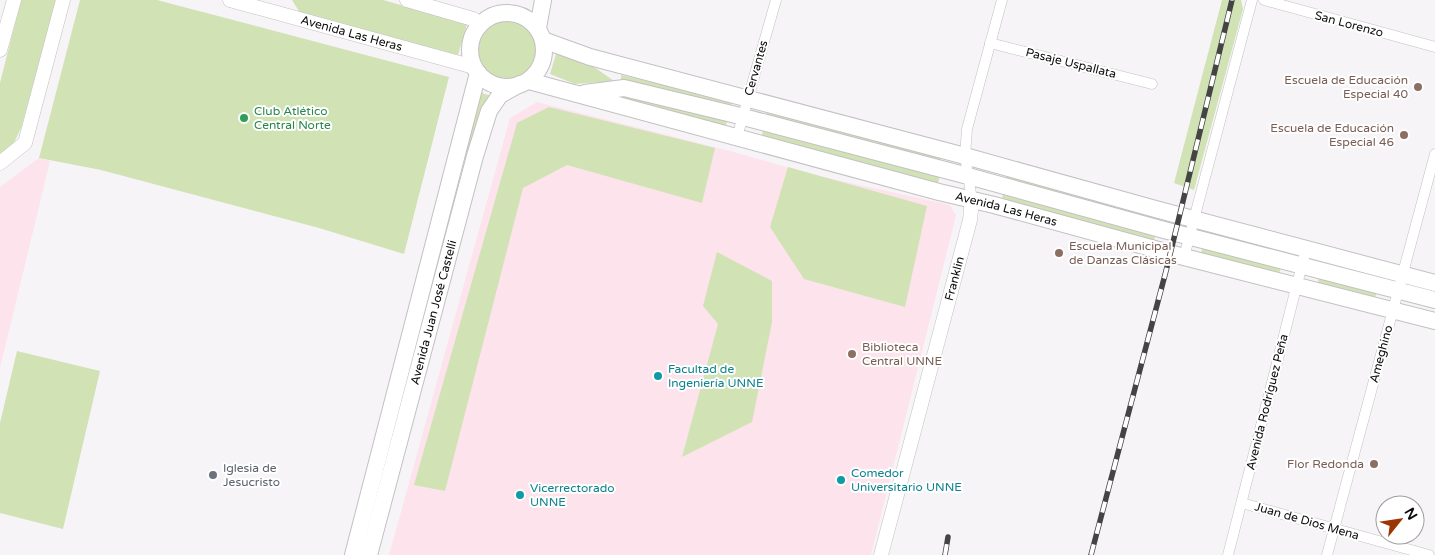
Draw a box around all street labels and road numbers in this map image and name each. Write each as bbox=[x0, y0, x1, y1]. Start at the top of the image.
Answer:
street label: San Lorenzo bbox=[1313, 8, 1385, 40]
street label: Avenida Las Heras bbox=[299, 13, 404, 54]
street label: Cervantes bbox=[741, 39, 771, 97]
street label: Pasaje Uspallata bbox=[1024, 45, 1118, 81]
street label: Avenida Las Heras bbox=[954, 189, 1059, 229]
street label: Avenida Juan José Castelli bbox=[408, 239, 459, 386]
street label: Franklin bbox=[942, 255, 967, 302]
street label: Ameghino bbox=[1367, 324, 1395, 384]
street label: Avenida Rodríguez Peña bbox=[1243, 332, 1291, 472]
street label: Juan de Dios Mena bbox=[1253, 499, 1361, 543]

